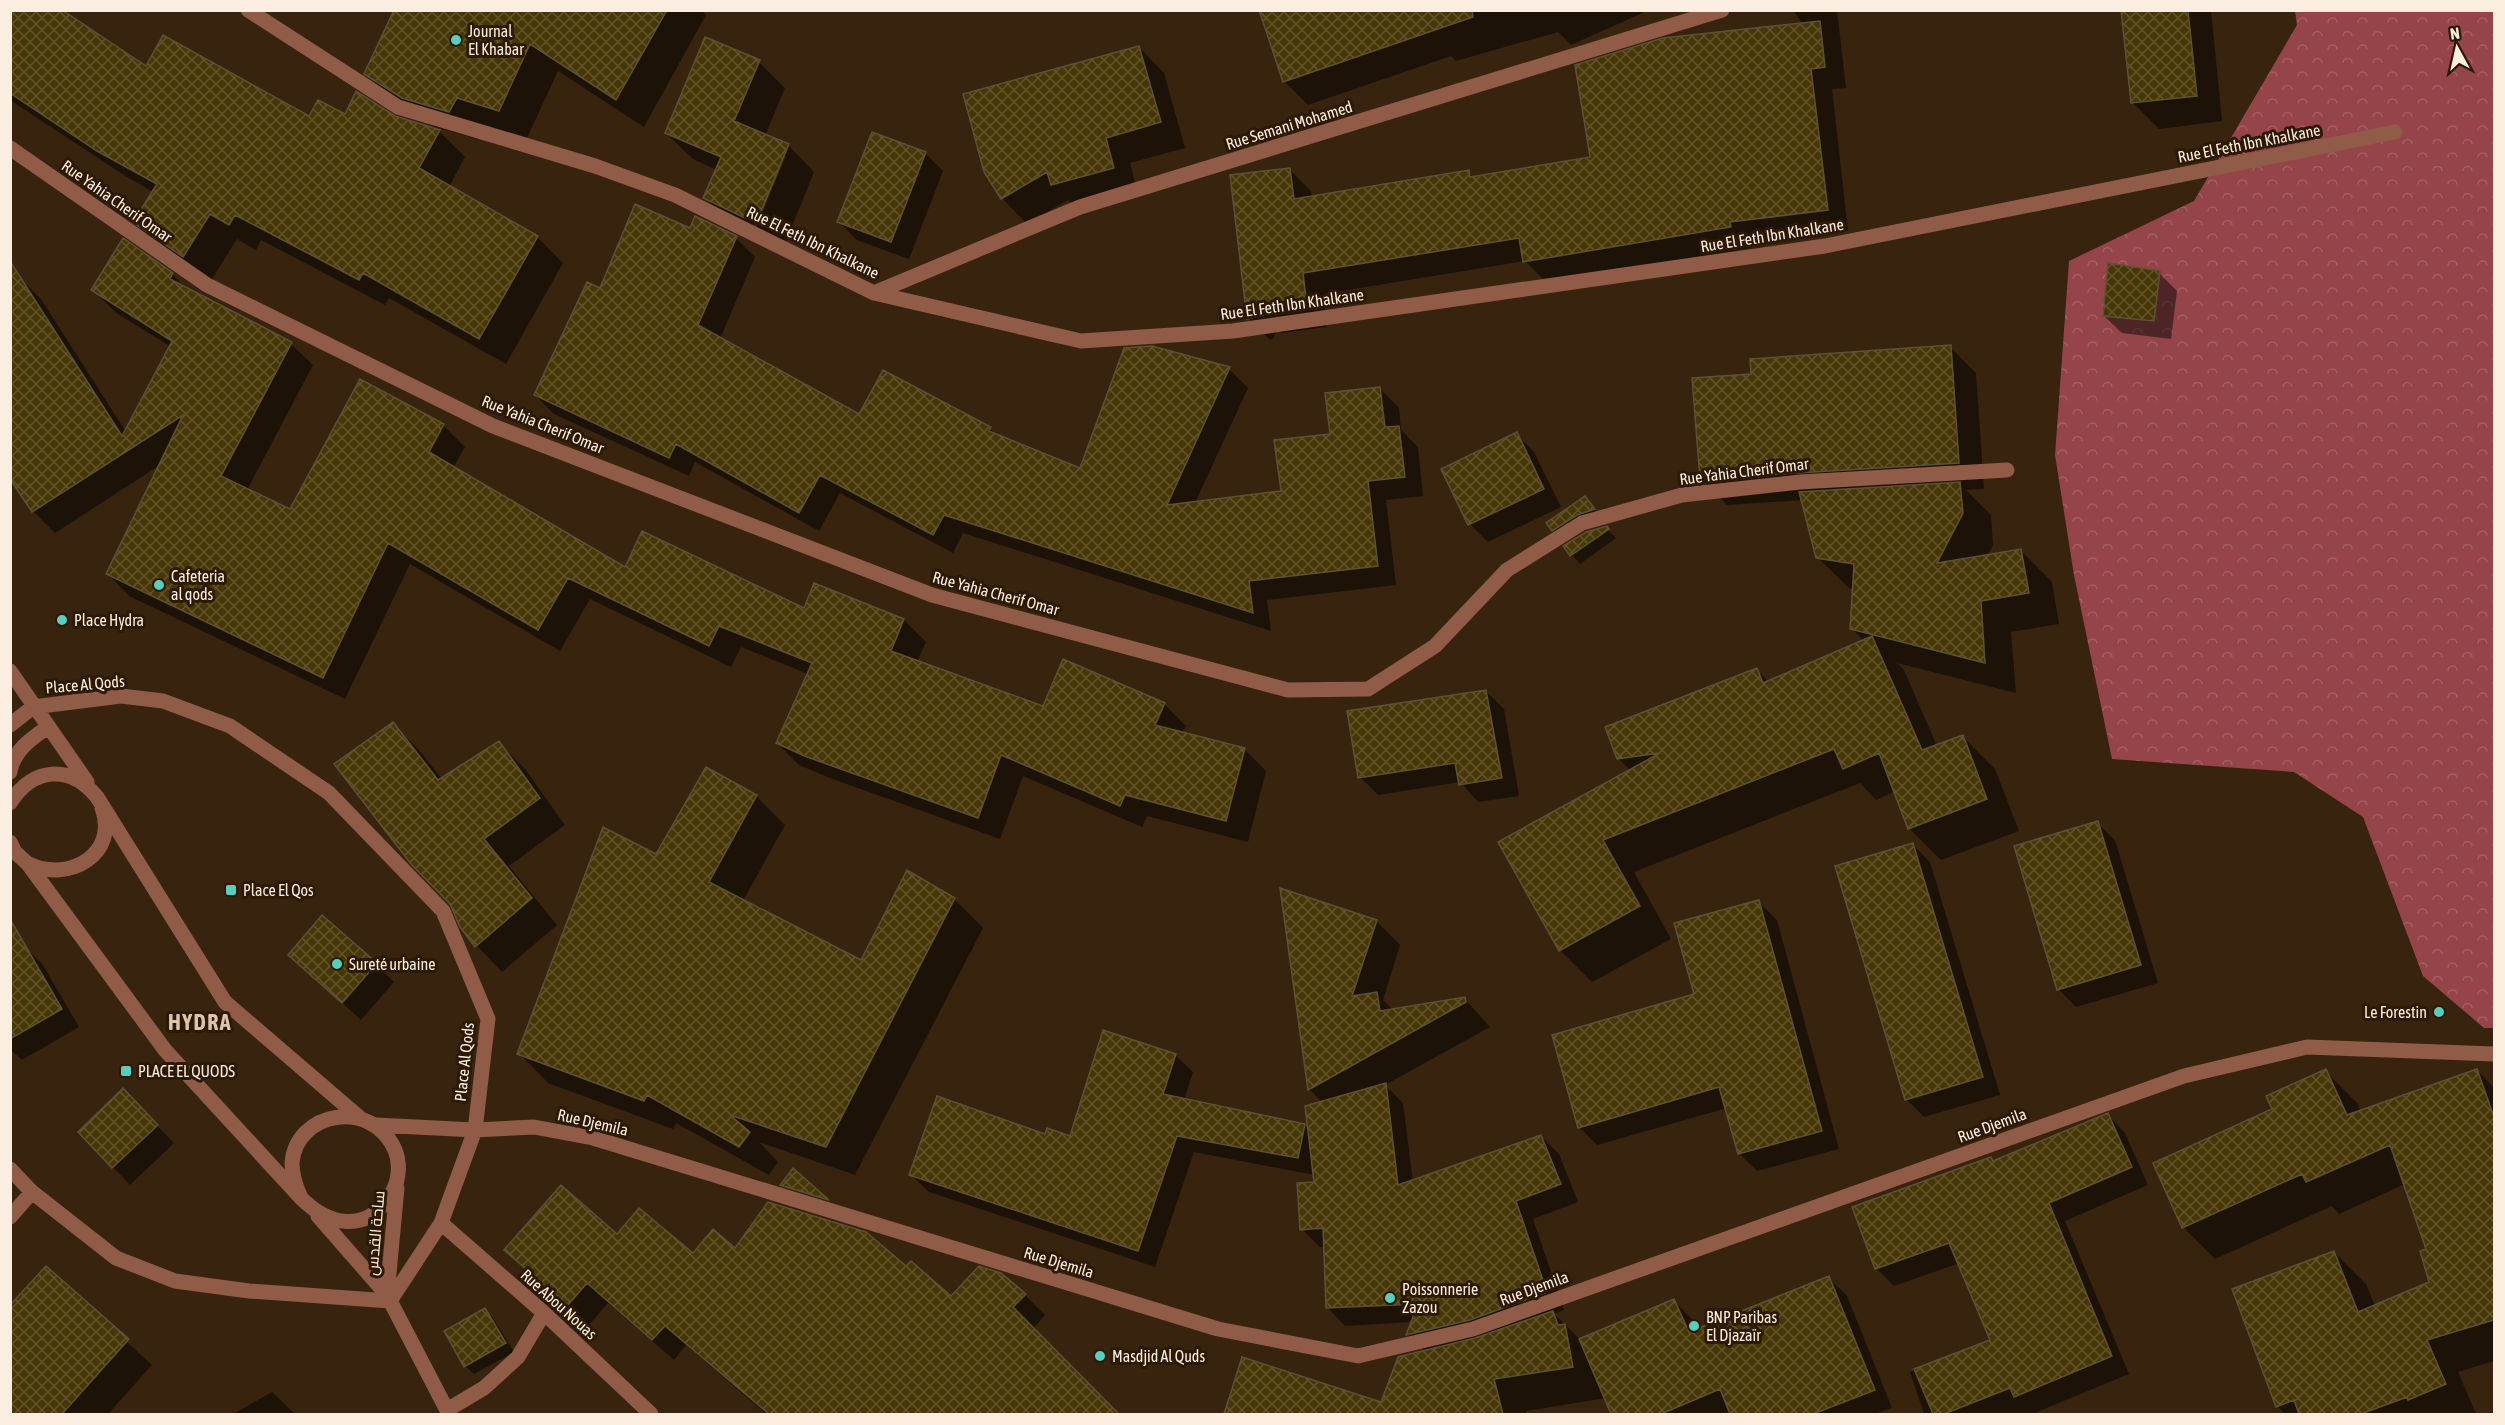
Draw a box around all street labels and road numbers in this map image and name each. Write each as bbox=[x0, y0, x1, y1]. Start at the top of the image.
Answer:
street label: Rue Semani Mohamed bbox=[1223, 97, 1355, 153]
street label: Rue El Feth Ibn Khalkane bbox=[2176, 120, 2322, 166]
street label: Rue Yahia Cherif Omar bbox=[59, 156, 176, 246]
street label: Rue El Feth Ibn Khalkane bbox=[744, 202, 882, 282]
street label: Rue El Feth Ibn Khalkane bbox=[1699, 215, 1845, 255]
street label: Rue El Feth Ibn Khalkane bbox=[1219, 285, 1365, 323]
street label: Rue Yahia Cherif Omar bbox=[479, 391, 607, 457]
street label: Rue Yahia Cherif Omar bbox=[1678, 454, 1810, 488]
street label: Rue Yahia Cherif Omar bbox=[931, 567, 1061, 619]
street label: Place Al Qods bbox=[45, 672, 126, 696]
street label: Place Al Qods bbox=[451, 1021, 477, 1102]
street label: Rue Djemila bbox=[1955, 1104, 2029, 1147]
street label: Rue Djemila bbox=[556, 1105, 630, 1140]
street label: ساحة القدس bbox=[362, 1190, 390, 1276]
street label: Rue Djemila bbox=[1022, 1243, 1096, 1282]
street label: Rue Abou Nouas bbox=[517, 1265, 601, 1343]
street label: Rue Djemila bbox=[1497, 1267, 1571, 1310]

